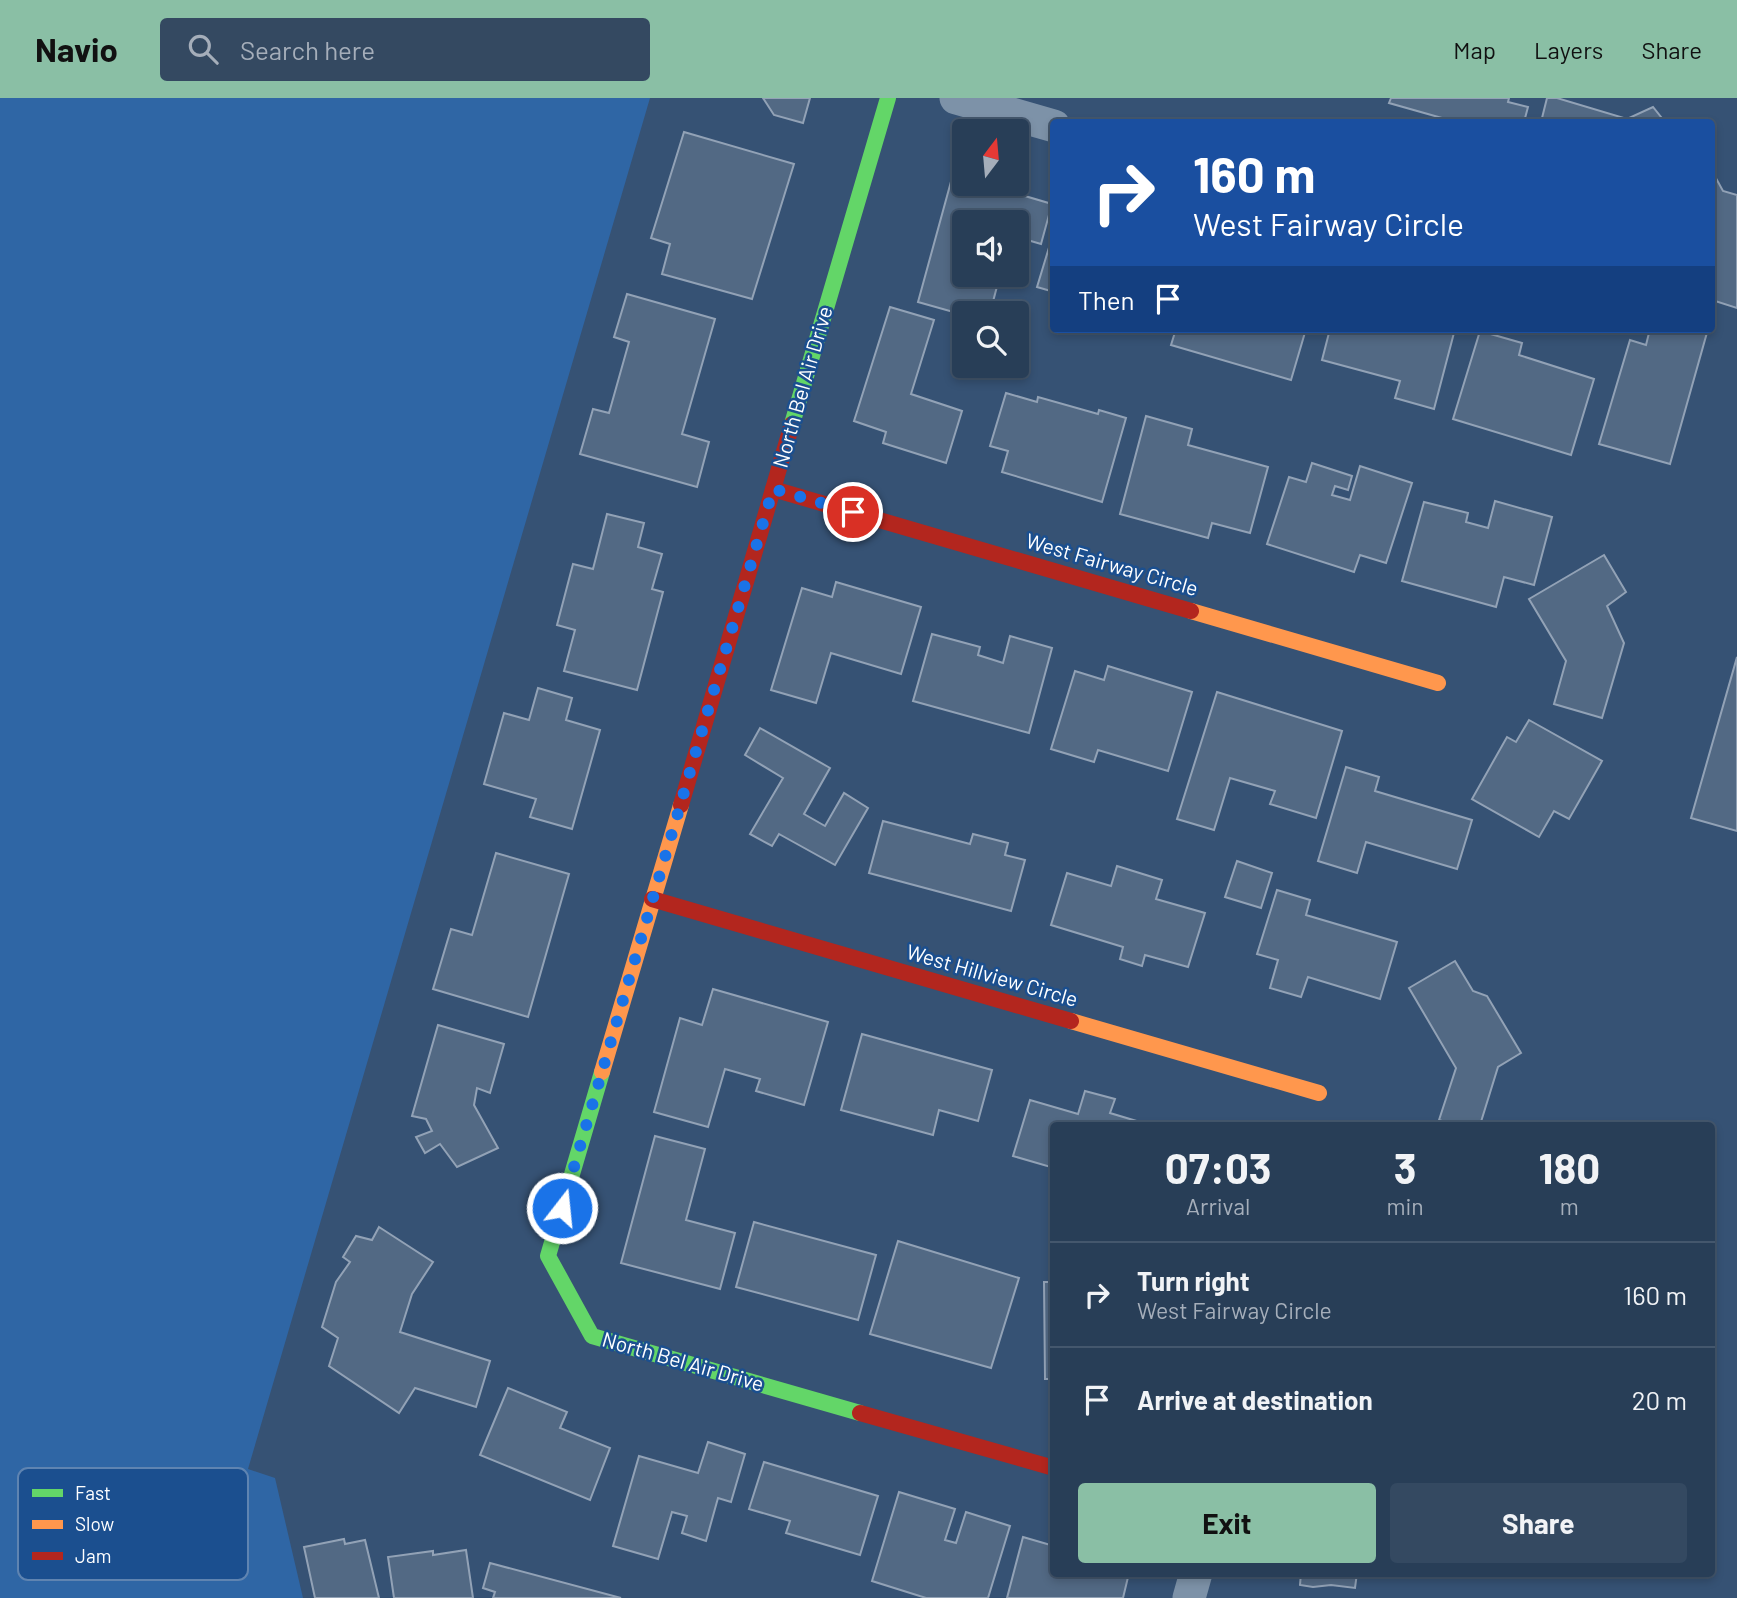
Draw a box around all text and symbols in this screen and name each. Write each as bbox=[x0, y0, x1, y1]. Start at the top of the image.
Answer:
search box bbox=[160, 18, 650, 81]
text: Navio bbox=[35, 29, 118, 69]
icon: search bbox=[184, 30, 222, 68]
text: Search here bbox=[240, 34, 375, 65]
text: Map bbox=[1453, 35, 1496, 64]
text: Layers bbox=[1534, 35, 1603, 64]
text: Share bbox=[1641, 35, 1702, 64]
north arrow bbox=[952, 119, 1029, 196]
map controls bbox=[952, 119, 1029, 378]
text: 160 m bbox=[1193, 144, 1315, 203]
icon: right bbox=[1078, 147, 1169, 238]
text: West Fairway Circle bbox=[1193, 204, 1464, 242]
button: sound bbox=[952, 210, 1029, 287]
icon: arrive bbox=[1149, 280, 1187, 318]
text: Then bbox=[1078, 284, 1135, 315]
button: search bbox=[952, 301, 1029, 378]
street label: North Bel Air Drive bbox=[767, 303, 837, 470]
pin bbox=[823, 482, 883, 542]
icon: arrive bbox=[834, 493, 872, 531]
street label: West Fairway Circle bbox=[1023, 527, 1201, 600]
street label: West Hillview Circle bbox=[904, 938, 1081, 1011]
text: 07:03 bbox=[1165, 1142, 1272, 1192]
text: 3 bbox=[1394, 1142, 1416, 1192]
text: 180 bbox=[1539, 1142, 1600, 1192]
position arrow bbox=[525, 1171, 599, 1245]
text: Arrival bbox=[1186, 1192, 1250, 1220]
text: min bbox=[1386, 1192, 1424, 1220]
text: m bbox=[1560, 1192, 1579, 1220]
text: Turn right bbox=[1137, 1265, 1250, 1296]
icon: right bbox=[1078, 1276, 1116, 1314]
text: 160 m bbox=[1623, 1279, 1687, 1310]
text: West Fairway Circle bbox=[1137, 1296, 1332, 1324]
street label: North Bel Air Drive bbox=[600, 1326, 767, 1396]
icon: arrive bbox=[1078, 1381, 1116, 1419]
text: Arrive at destination bbox=[1137, 1384, 1373, 1415]
text: 20 m bbox=[1632, 1384, 1687, 1415]
legend bbox=[18, 1468, 248, 1580]
text: Fast bbox=[75, 1481, 111, 1504]
button: Exit bbox=[1078, 1483, 1376, 1563]
button: Share bbox=[1390, 1483, 1687, 1563]
text: Slow bbox=[75, 1512, 114, 1535]
text: Jam bbox=[75, 1544, 111, 1567]

